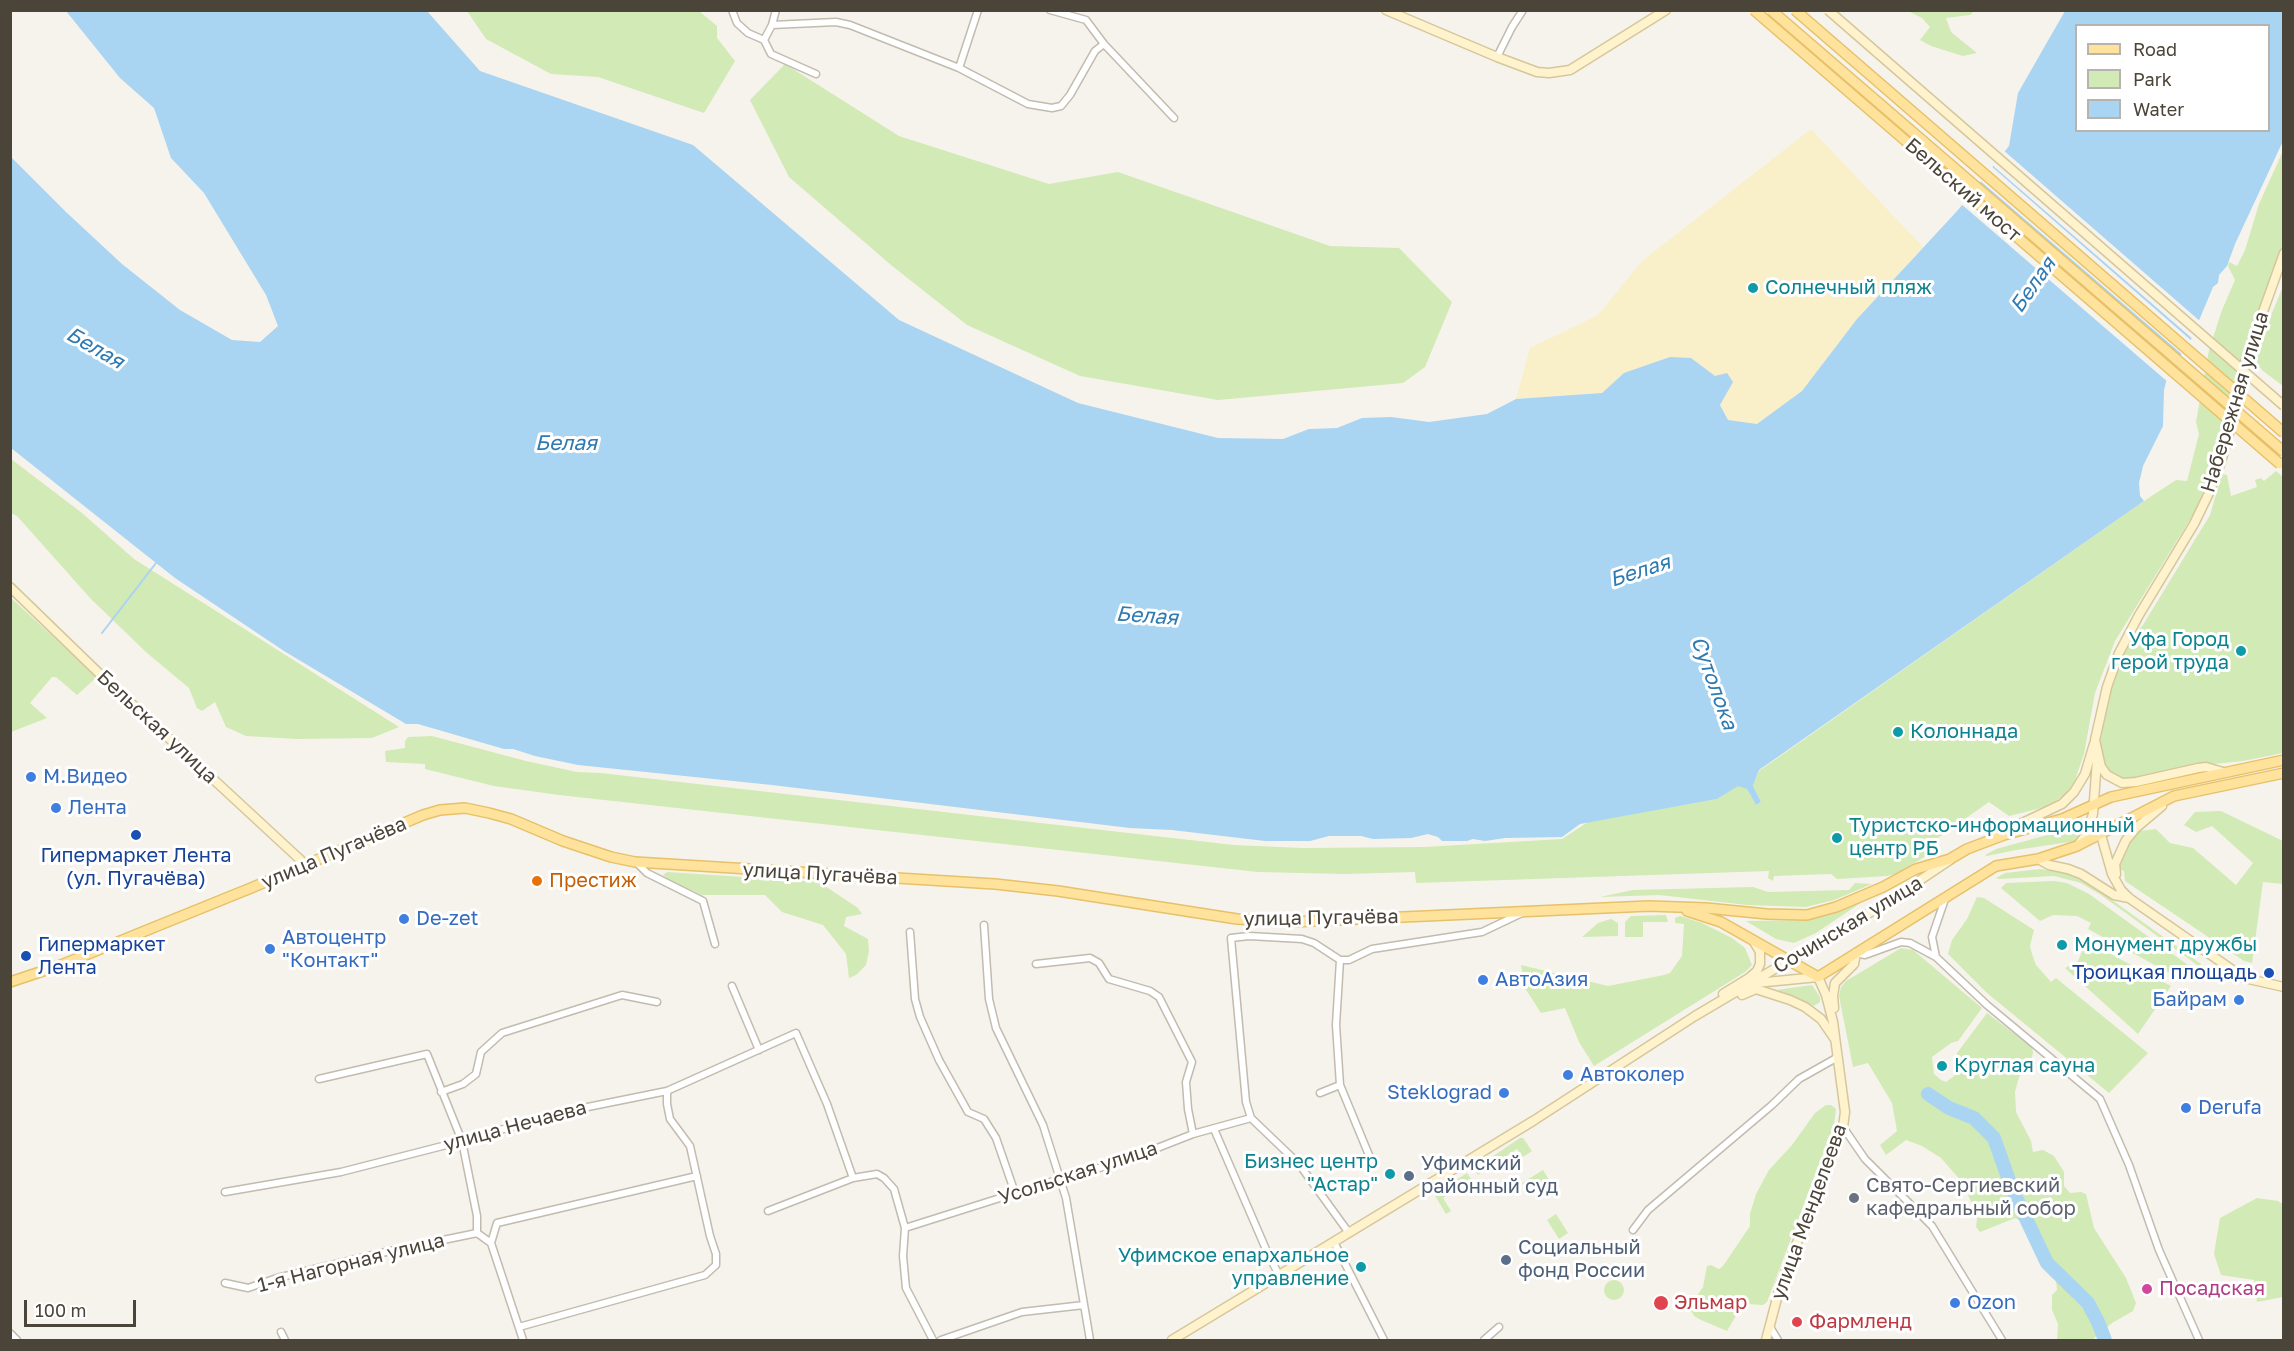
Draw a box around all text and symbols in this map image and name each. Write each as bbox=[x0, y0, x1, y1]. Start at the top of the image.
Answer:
legend bbox=[2075, 24, 2270, 132]
text: Road bbox=[2133, 38, 2177, 60]
text: Park bbox=[2133, 68, 2172, 90]
text: Water bbox=[2133, 98, 2184, 120]
street label: Бельский мост bbox=[1900, 133, 2026, 247]
water label: Белая bbox=[2005, 252, 2061, 318]
place label: Солнечный пляж bbox=[1765, 276, 1932, 300]
marker: Солнечный пляж bbox=[1746, 281, 1760, 295]
street label: Набережная улица bbox=[2196, 309, 2274, 495]
water label: Белая bbox=[62, 322, 128, 374]
water label: Белая bbox=[535, 430, 597, 456]
water label: Белая bbox=[1607, 549, 1673, 593]
water label: Белая bbox=[1115, 601, 1179, 631]
place label: Уфа Город герой труда bbox=[2111, 628, 2229, 675]
water label: Сутолока bbox=[1685, 633, 1743, 733]
marker: Уфа Город герой труда bbox=[2234, 644, 2248, 658]
street label: Бельская улица bbox=[92, 665, 222, 789]
place label: Колоннада bbox=[1910, 720, 2018, 744]
marker: Колоннада bbox=[1891, 725, 1905, 739]
place label: М.Видео bbox=[43, 765, 127, 789]
marker: М.Видео bbox=[24, 770, 38, 784]
place label: Лента bbox=[68, 796, 127, 820]
marker: Лента bbox=[49, 801, 63, 815]
street label: улица Пугачёва bbox=[258, 812, 410, 894]
place label: Туристско-информационный центр РБ bbox=[1849, 814, 2135, 861]
marker: Гипермаркет Лента (ул. Пугачёва) bbox=[129, 828, 143, 842]
marker: Туристско-информационный центр РБ bbox=[1830, 831, 1844, 845]
place label: Гипермаркет Лента (ул. Пугачёва) bbox=[40, 844, 232, 891]
street label: улица Пугачёва bbox=[742, 858, 898, 890]
place label: Престиж bbox=[549, 869, 637, 893]
street label: Сочинская улица bbox=[1769, 871, 1927, 979]
marker: Престиж bbox=[530, 874, 544, 888]
street label: улица Пугачёва bbox=[1243, 905, 1399, 931]
place label: De-zet bbox=[416, 907, 479, 931]
marker: De-zet bbox=[397, 912, 411, 926]
place label: Автоцентр "Контакт" bbox=[282, 926, 386, 973]
place label: Гипермаркет Лента bbox=[38, 933, 165, 980]
place label: Монумент дружбы bbox=[2074, 933, 2257, 957]
marker: Монумент дружбы bbox=[2055, 938, 2069, 952]
marker: Автоцентр "Контакт" bbox=[263, 942, 277, 956]
marker: Гипермаркет Лента bbox=[19, 949, 33, 963]
place label: Троицкая площадь bbox=[2072, 961, 2257, 985]
marker: Троицкая площадь bbox=[2262, 966, 2276, 980]
place label: АвтоАзия bbox=[1495, 968, 1588, 992]
marker: АвтоАзия bbox=[1476, 973, 1490, 987]
place label: Байрам bbox=[2152, 988, 2227, 1012]
marker: Байрам bbox=[2232, 993, 2246, 1007]
place label: Круглая сауна bbox=[1954, 1054, 2095, 1078]
marker: Круглая сауна bbox=[1935, 1059, 1949, 1073]
place label: Автоколер bbox=[1580, 1063, 1685, 1087]
marker: Автоколер bbox=[1561, 1068, 1575, 1082]
place label: Steklograd bbox=[1387, 1081, 1492, 1105]
marker: Steklograd bbox=[1497, 1086, 1511, 1100]
street label: улица Нечаева bbox=[441, 1095, 589, 1157]
place label: Derufa bbox=[2198, 1096, 2262, 1120]
marker: Derufa bbox=[2179, 1101, 2193, 1115]
street label: улица Менделеева bbox=[1766, 1121, 1852, 1303]
street label: Усольская улица bbox=[995, 1136, 1161, 1210]
place label: Бизнес центр "Астар" bbox=[1244, 1150, 1378, 1197]
place label: Уфимский районный суд bbox=[1421, 1152, 1558, 1199]
marker: Бизнес центр "Астар" bbox=[1383, 1167, 1397, 1181]
marker: Уфимский районный суд bbox=[1402, 1169, 1416, 1183]
place label: Свято-Сергиевский кафедральный собор bbox=[1866, 1174, 2076, 1221]
marker: Свято-Сергиевский кафедральный собор bbox=[1847, 1191, 1861, 1205]
street label: 1-я Нагорная улица bbox=[255, 1228, 447, 1298]
place label: Социальный фонд России bbox=[1518, 1236, 1645, 1283]
place label: Уфимское епархальное управление bbox=[1118, 1244, 1349, 1291]
marker: Социальный фонд России bbox=[1499, 1253, 1513, 1267]
marker: Уфимское епархальное управление bbox=[1354, 1260, 1368, 1274]
place label: Посадская bbox=[2159, 1277, 2265, 1301]
marker: Посадская bbox=[2140, 1282, 2154, 1296]
scale bar bbox=[27, 1288, 140, 1326]
place label: Эльмар bbox=[1674, 1291, 1747, 1315]
place label: Ozon bbox=[1967, 1291, 2016, 1315]
marker: Эльмар bbox=[1652, 1294, 1670, 1312]
marker: Ozon bbox=[1948, 1296, 1962, 1310]
text: 100 m bbox=[35, 1299, 86, 1321]
place label: Фармленд bbox=[1809, 1310, 1912, 1334]
marker: Фармленд bbox=[1790, 1315, 1804, 1329]

